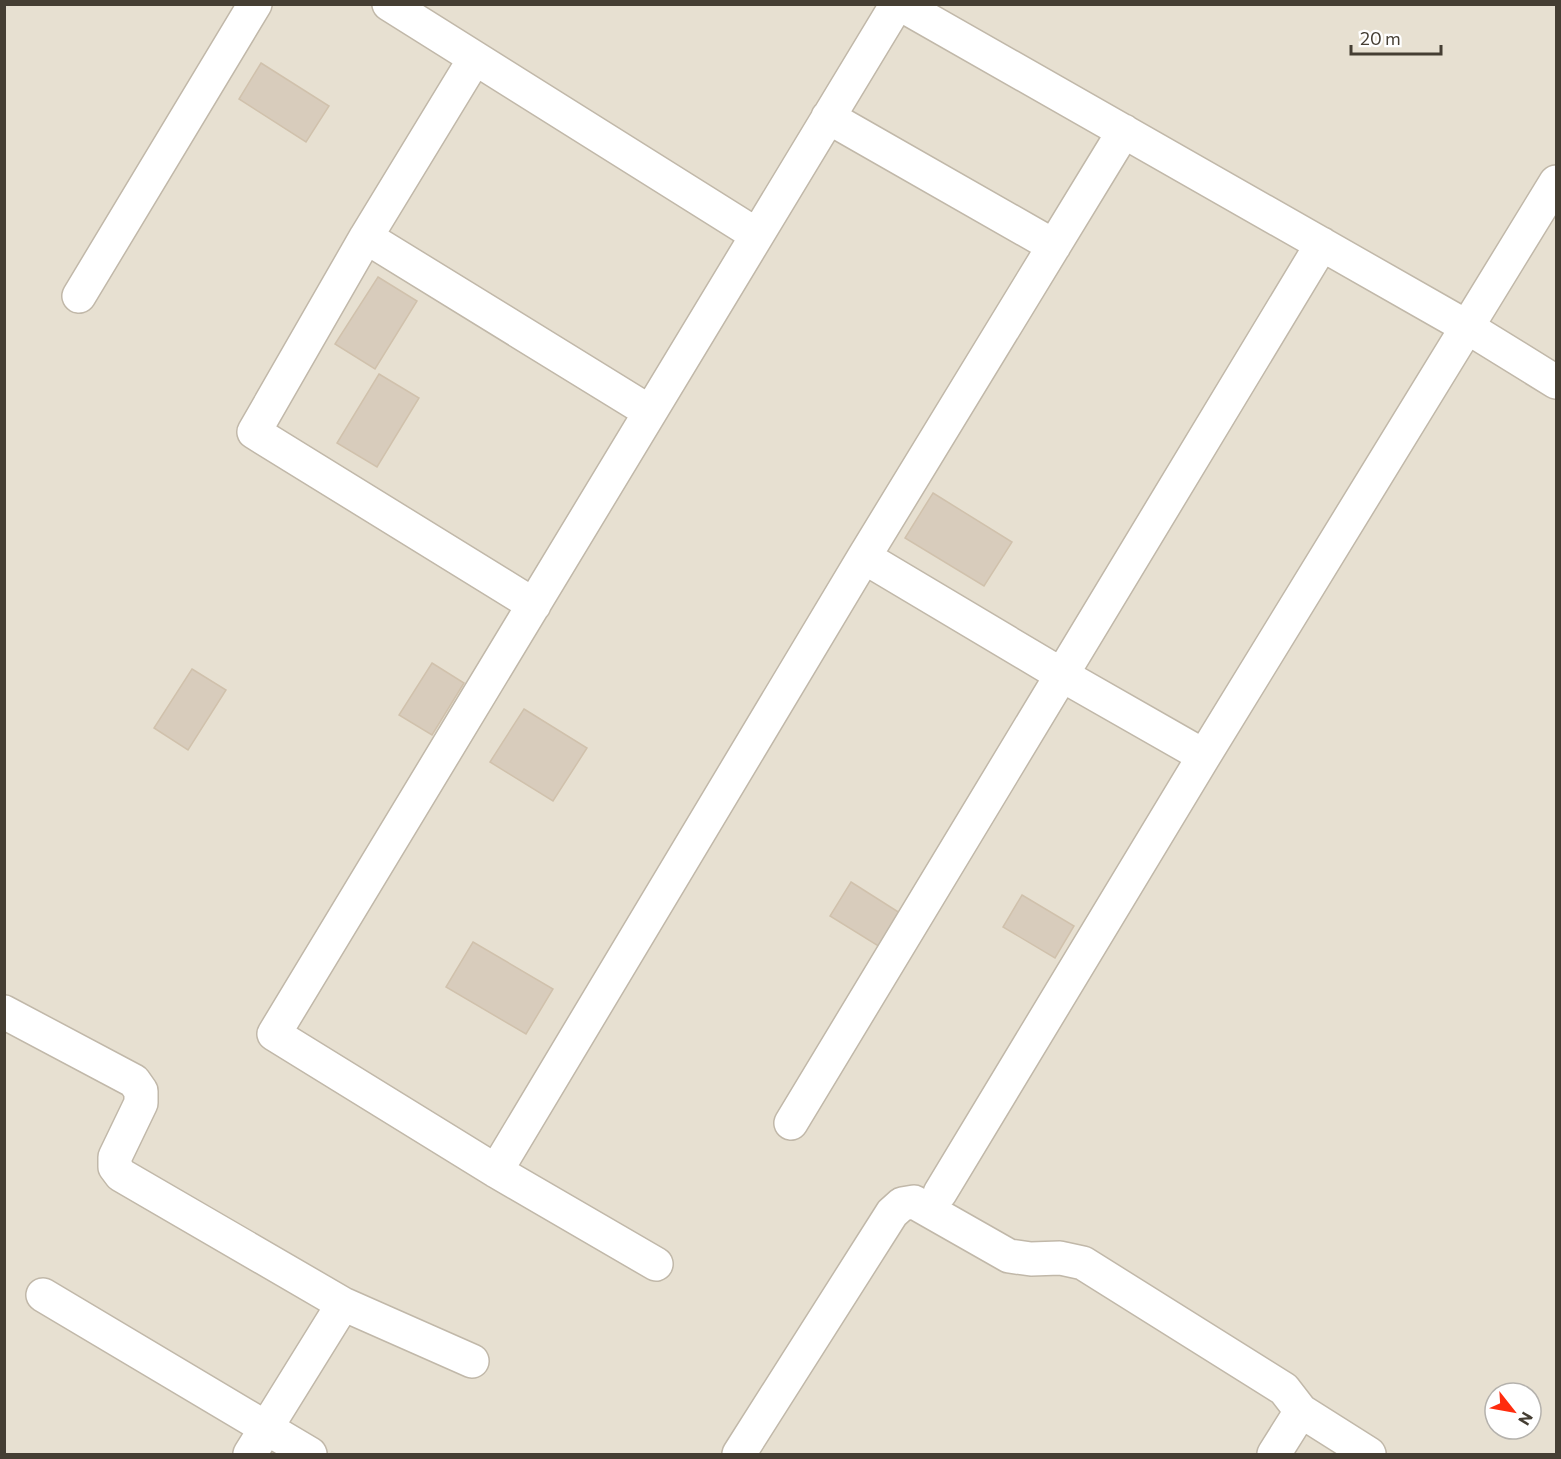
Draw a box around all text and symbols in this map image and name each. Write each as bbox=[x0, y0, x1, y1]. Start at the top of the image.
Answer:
scale bar bbox=[1351, 18, 1441, 56]
text: 20 m bbox=[1360, 27, 1401, 49]
north arrow bbox=[1483, 1381, 1543, 1441]
text: N bbox=[1515, 1409, 1538, 1429]

